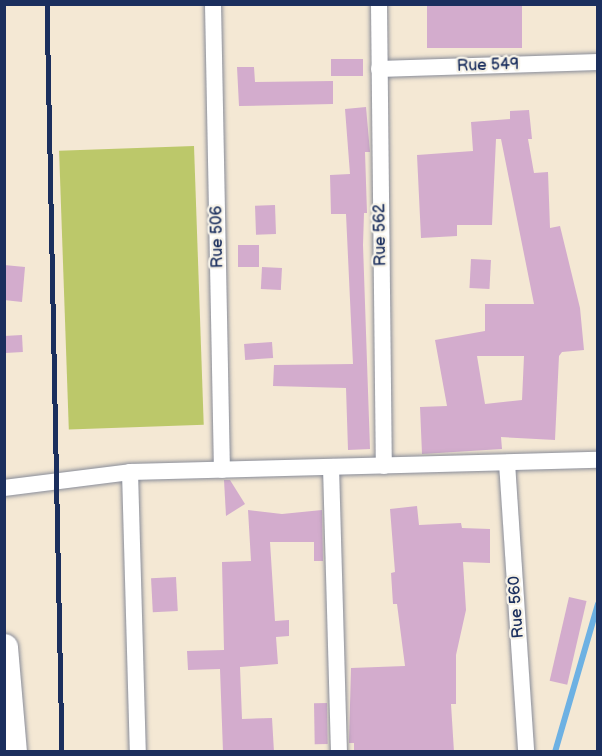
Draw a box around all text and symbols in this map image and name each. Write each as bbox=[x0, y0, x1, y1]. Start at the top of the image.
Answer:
street label: Rue 549 bbox=[457, 55, 519, 77]
street label: Rue 562 bbox=[371, 204, 391, 266]
street label: Rue 506 bbox=[208, 206, 228, 268]
street label: Rue 560 bbox=[505, 575, 529, 639]

